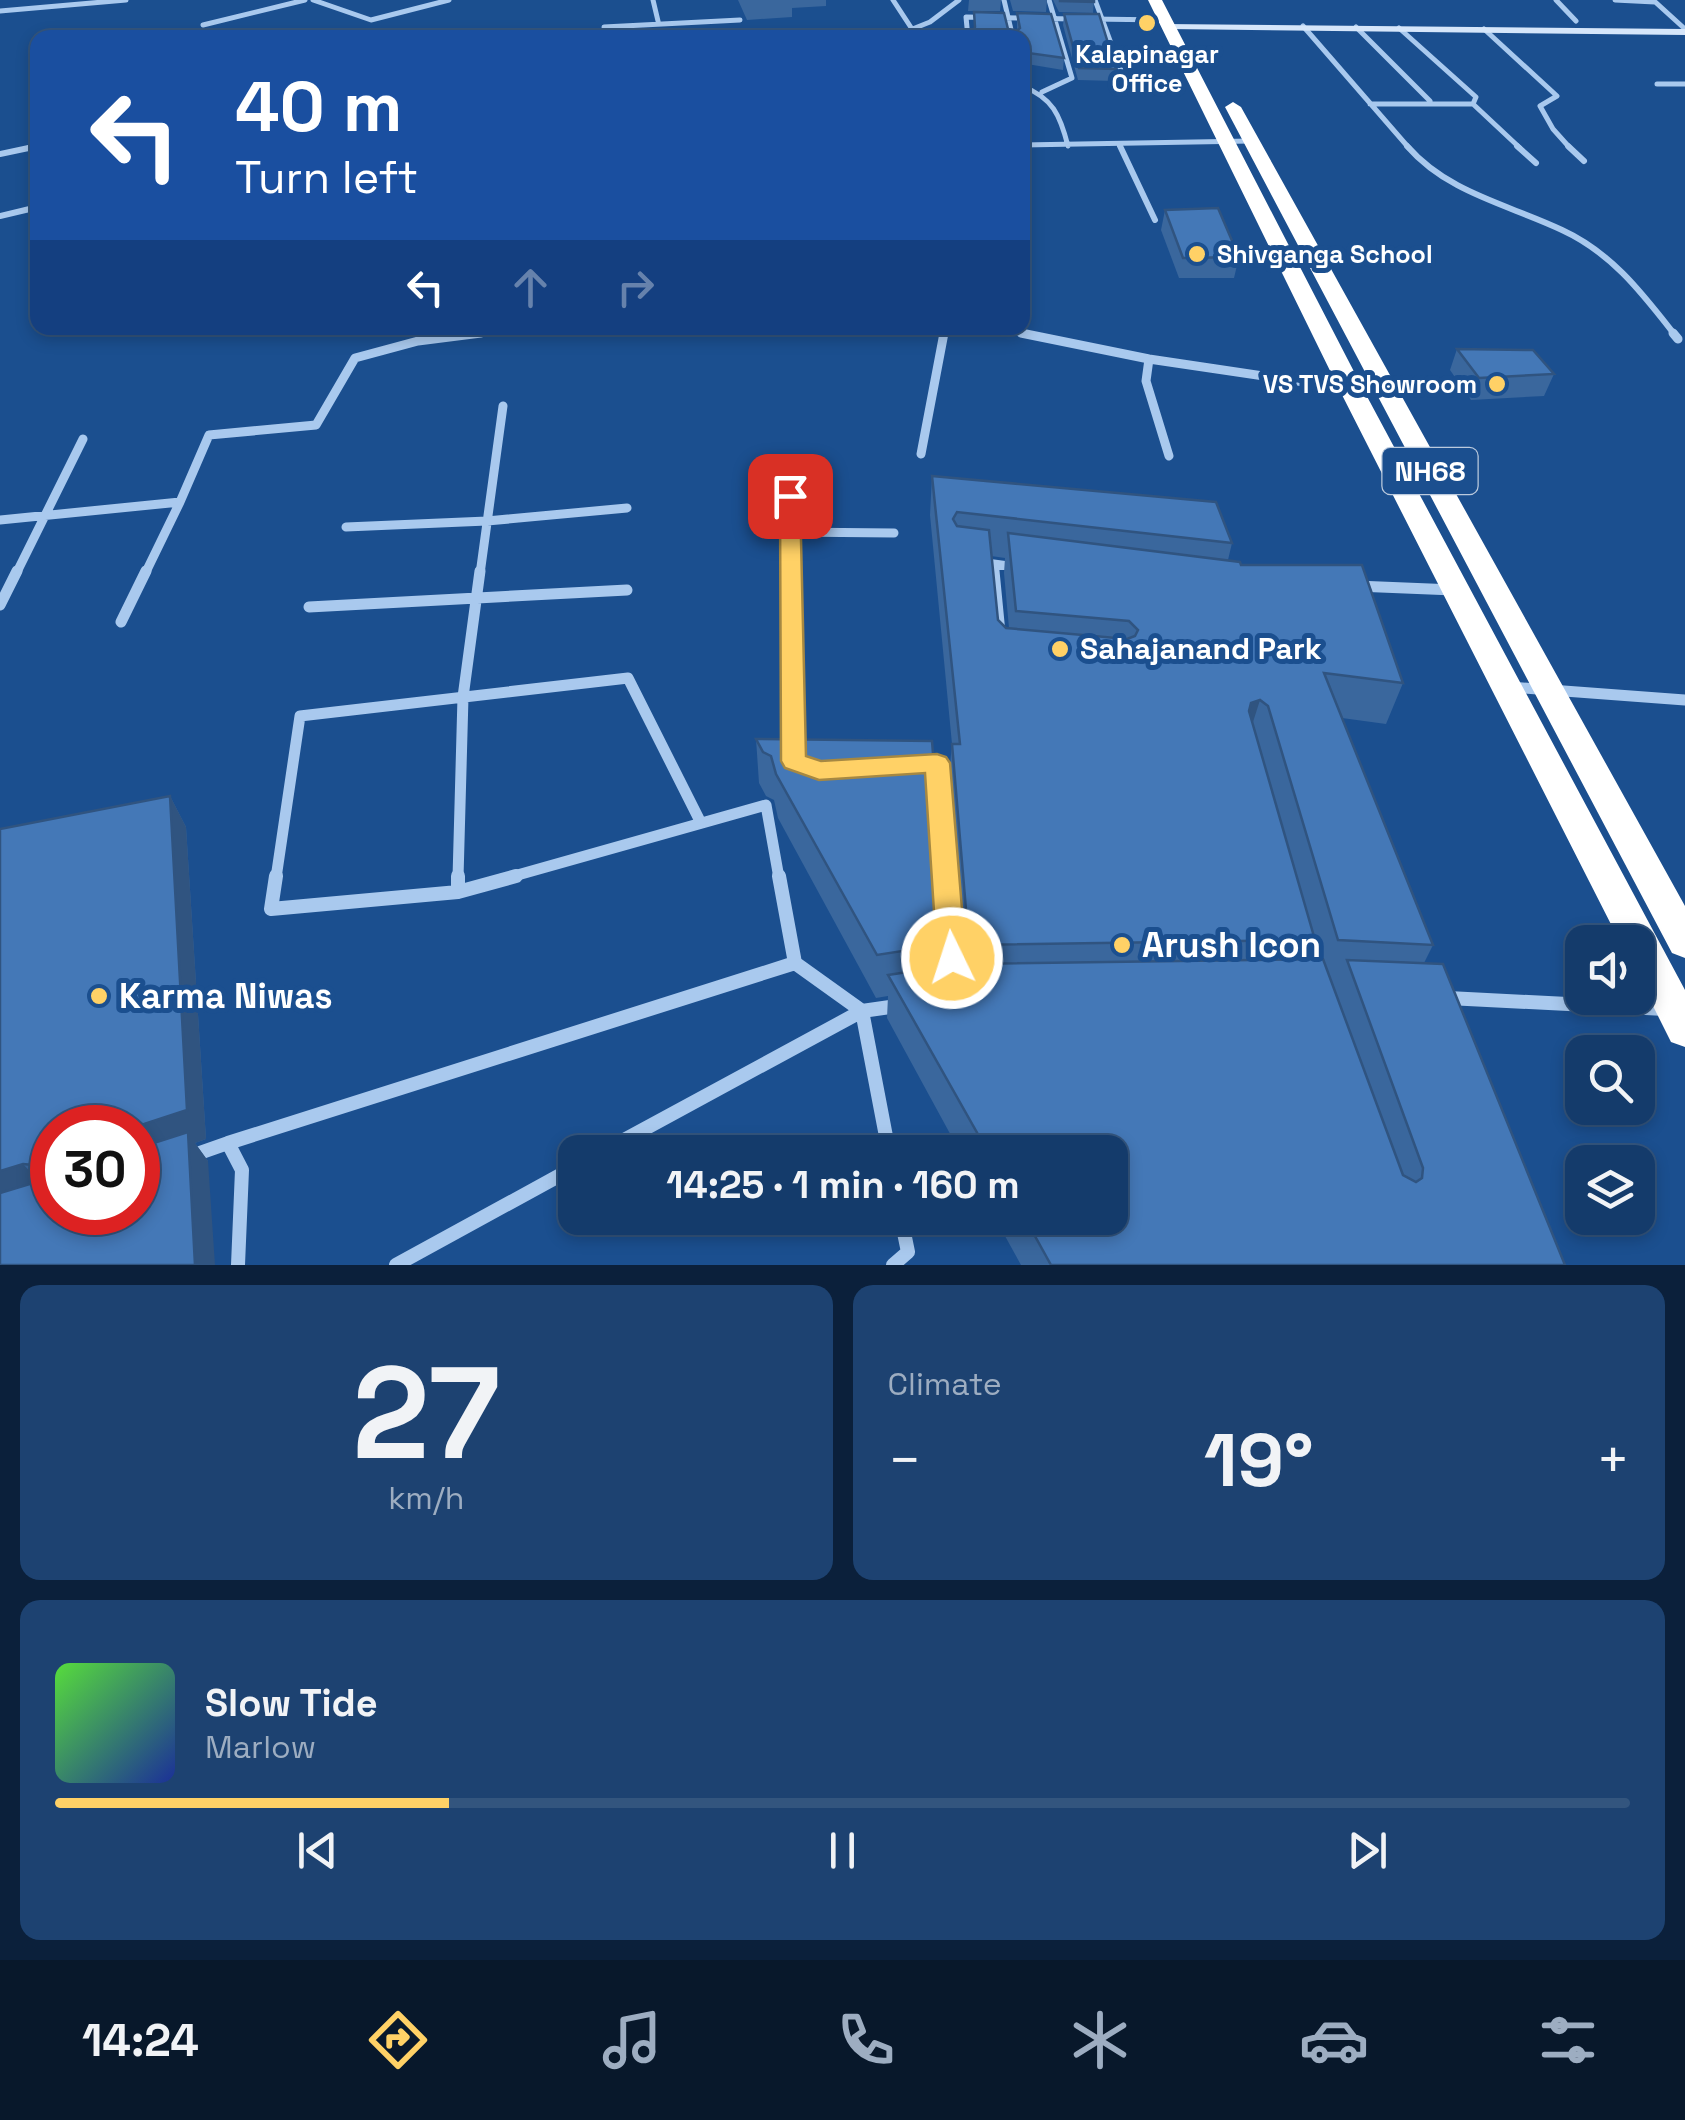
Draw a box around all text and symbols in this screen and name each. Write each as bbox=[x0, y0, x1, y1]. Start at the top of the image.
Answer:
marker: Kalapinagar Office bbox=[1136, 12, 1158, 34]
place label: Kalapinagar Office bbox=[1075, 38, 1219, 99]
text: 40 m bbox=[235, 62, 402, 151]
icon: left bbox=[70, 70, 200, 200]
text: Turn left bbox=[235, 149, 418, 206]
place label: Shivganga School bbox=[1217, 238, 1433, 270]
marker: Shivganga School bbox=[1186, 243, 1208, 265]
icon: left bbox=[398, 260, 453, 315]
icon: ahead bbox=[503, 260, 558, 315]
icon: right bbox=[608, 260, 663, 315]
place label: VS TVS Showroom bbox=[1263, 368, 1477, 400]
marker: VS TVS Showroom bbox=[1486, 373, 1508, 395]
road number: NH68 bbox=[1382, 448, 1478, 494]
pin bbox=[748, 454, 833, 539]
icon: arrive bbox=[763, 469, 818, 524]
place label: Sahajanand Park bbox=[1080, 629, 1322, 668]
marker: Sahajanand Park bbox=[1049, 638, 1071, 660]
position arrow bbox=[900, 906, 1004, 1010]
place label: Arush Icon bbox=[1142, 923, 1321, 967]
map controls bbox=[1565, 925, 1655, 1235]
button: sound bbox=[1565, 925, 1655, 1015]
marker: Arush Icon bbox=[1111, 934, 1133, 956]
place label: Karma Niwas bbox=[119, 974, 333, 1018]
marker: Karma Niwas bbox=[88, 985, 110, 1007]
button: search bbox=[1565, 1035, 1655, 1125]
speed limit sign: 30 bbox=[30, 1105, 160, 1235]
button: layers bbox=[1565, 1145, 1655, 1235]
text: 14:25 · 1 min · 160 m bbox=[666, 1161, 1020, 1209]
text: 27 bbox=[352, 1330, 500, 1496]
text: Climate bbox=[888, 1364, 1002, 1404]
text: 19° bbox=[1204, 1412, 1314, 1508]
text: − bbox=[888, 1425, 922, 1495]
text: + bbox=[1596, 1425, 1630, 1495]
text: km/h bbox=[388, 1478, 464, 1518]
text: Slow Tide bbox=[205, 1679, 378, 1727]
text: Marlow bbox=[205, 1727, 316, 1767]
icon: previous bbox=[290, 1823, 345, 1878]
icon: pause bbox=[815, 1823, 870, 1878]
icon: next bbox=[1340, 1823, 1395, 1878]
icon: directions bbox=[363, 2005, 433, 2075]
icon: music bbox=[597, 2005, 667, 2075]
icon: phone bbox=[831, 2005, 901, 2075]
icon: climate bbox=[1065, 2005, 1135, 2075]
icon: car bbox=[1299, 2005, 1369, 2075]
icon: filters bbox=[1533, 2005, 1603, 2075]
text: 14:24 bbox=[82, 2012, 199, 2069]

